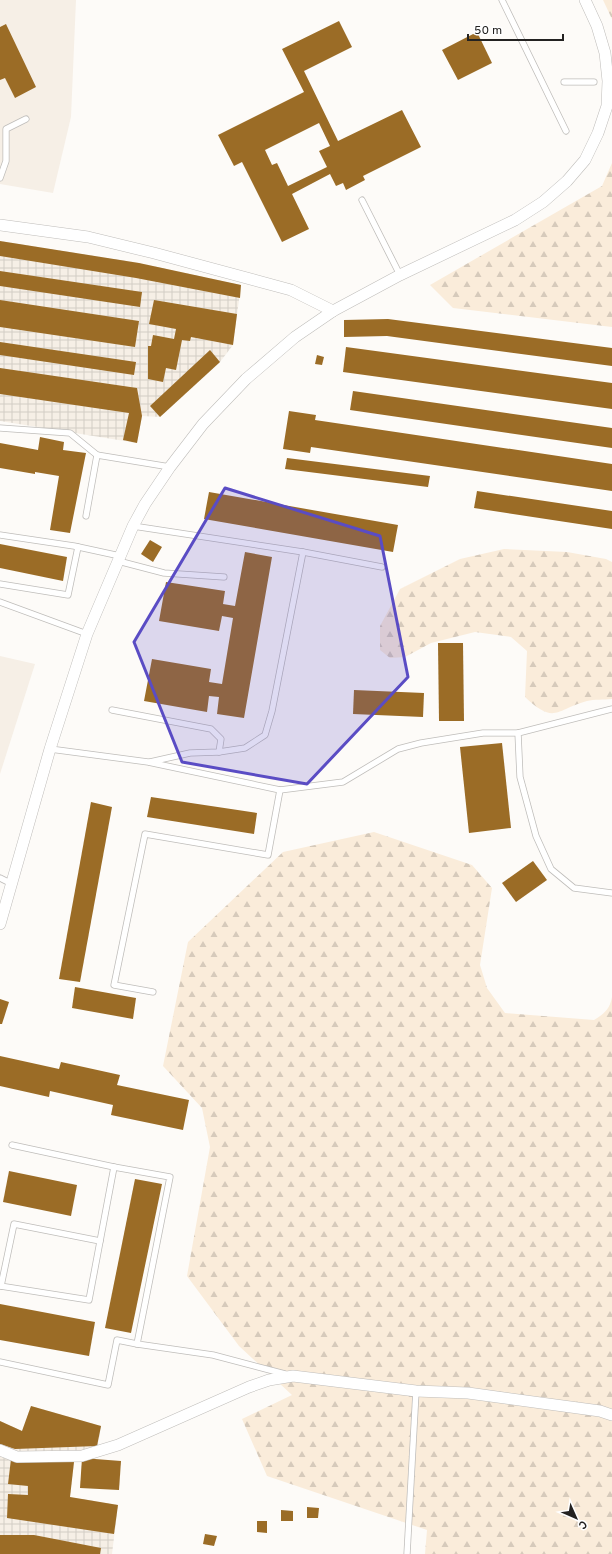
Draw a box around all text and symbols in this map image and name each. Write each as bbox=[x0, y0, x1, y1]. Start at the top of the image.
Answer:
scale bar bbox=[468, 16, 563, 42]
text: 50 m bbox=[474, 23, 502, 39]
north arrow bbox=[556, 1498, 596, 1538]
text: С bbox=[575, 1517, 590, 1532]

